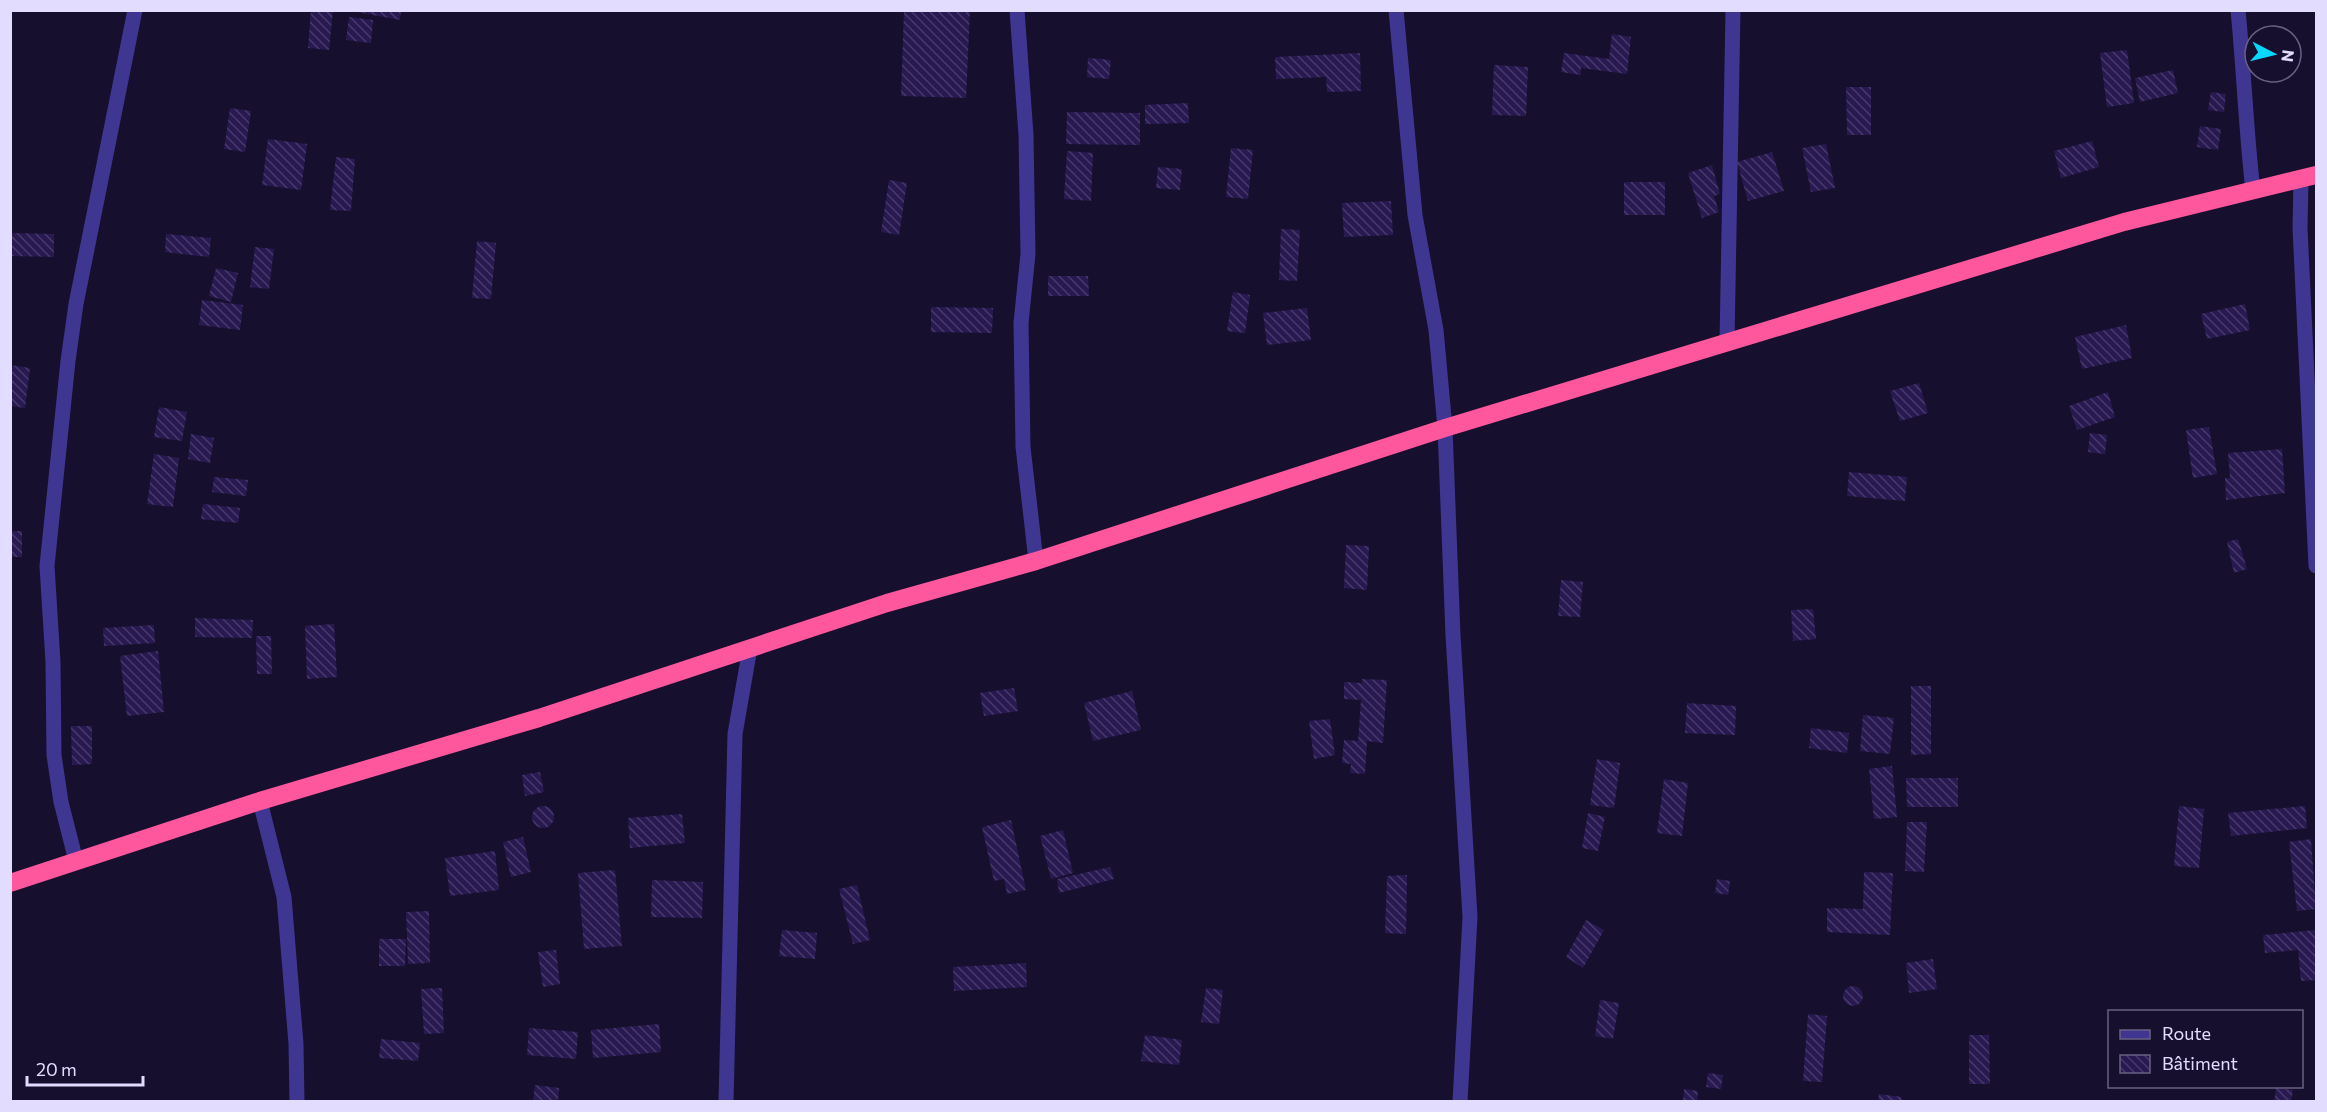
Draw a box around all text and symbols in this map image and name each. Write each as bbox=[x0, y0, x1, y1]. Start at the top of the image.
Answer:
north arrow bbox=[2243, 24, 2303, 84]
text: N bbox=[2278, 49, 2299, 63]
legend bbox=[2108, 1010, 2303, 1088]
text: Route bbox=[2162, 1022, 2211, 1044]
scale bar bbox=[27, 1049, 142, 1087]
text: Bâtiment bbox=[2162, 1052, 2238, 1074]
text: 20 m bbox=[36, 1058, 77, 1080]

